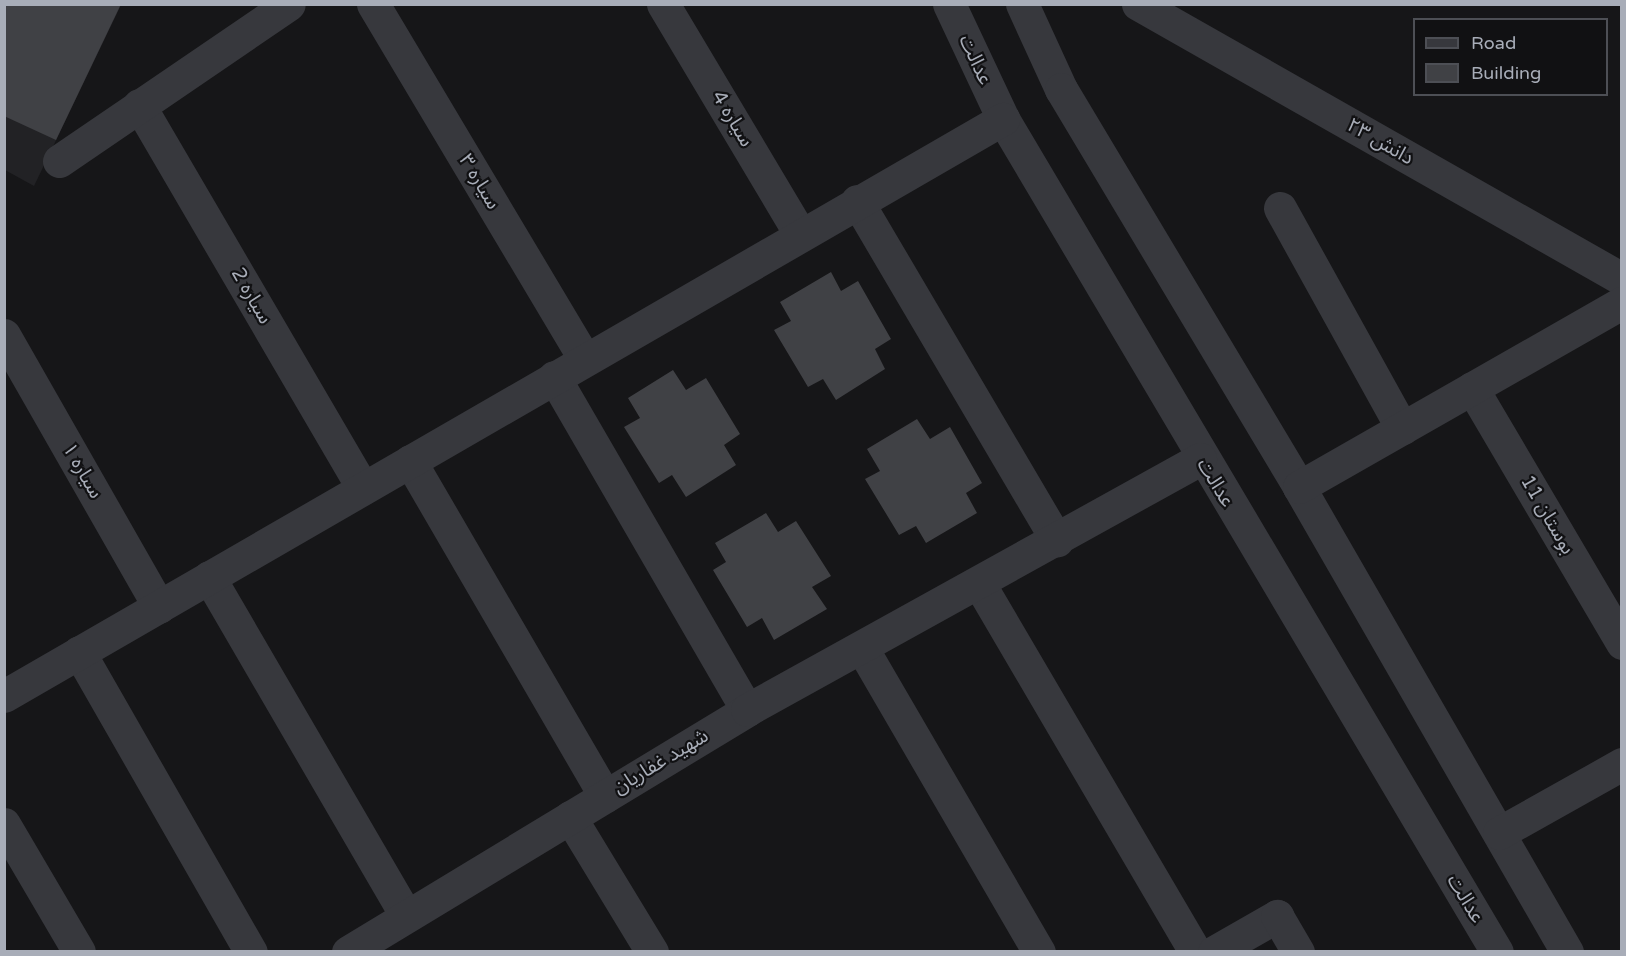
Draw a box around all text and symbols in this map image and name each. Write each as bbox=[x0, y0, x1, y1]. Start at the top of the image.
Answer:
legend bbox=[1413, 18, 1608, 96]
street label: عدالت bbox=[953, 31, 997, 89]
text: Road bbox=[1471, 32, 1516, 54]
text: Building bbox=[1471, 62, 1541, 84]
street label: سیاره 4 bbox=[706, 87, 758, 151]
street label: دانش ۲۳ bbox=[1342, 113, 1418, 171]
street label: سیاره ۳ bbox=[453, 150, 505, 214]
street label: سیاره 2 bbox=[225, 263, 277, 329]
street label: سیاره ۱ bbox=[57, 439, 107, 503]
street label: عدالت bbox=[1191, 454, 1239, 512]
street label: بوستان 11 bbox=[1515, 471, 1579, 559]
street label: شهید غفاریان bbox=[609, 724, 713, 800]
street label: عدالت bbox=[1441, 870, 1489, 928]

